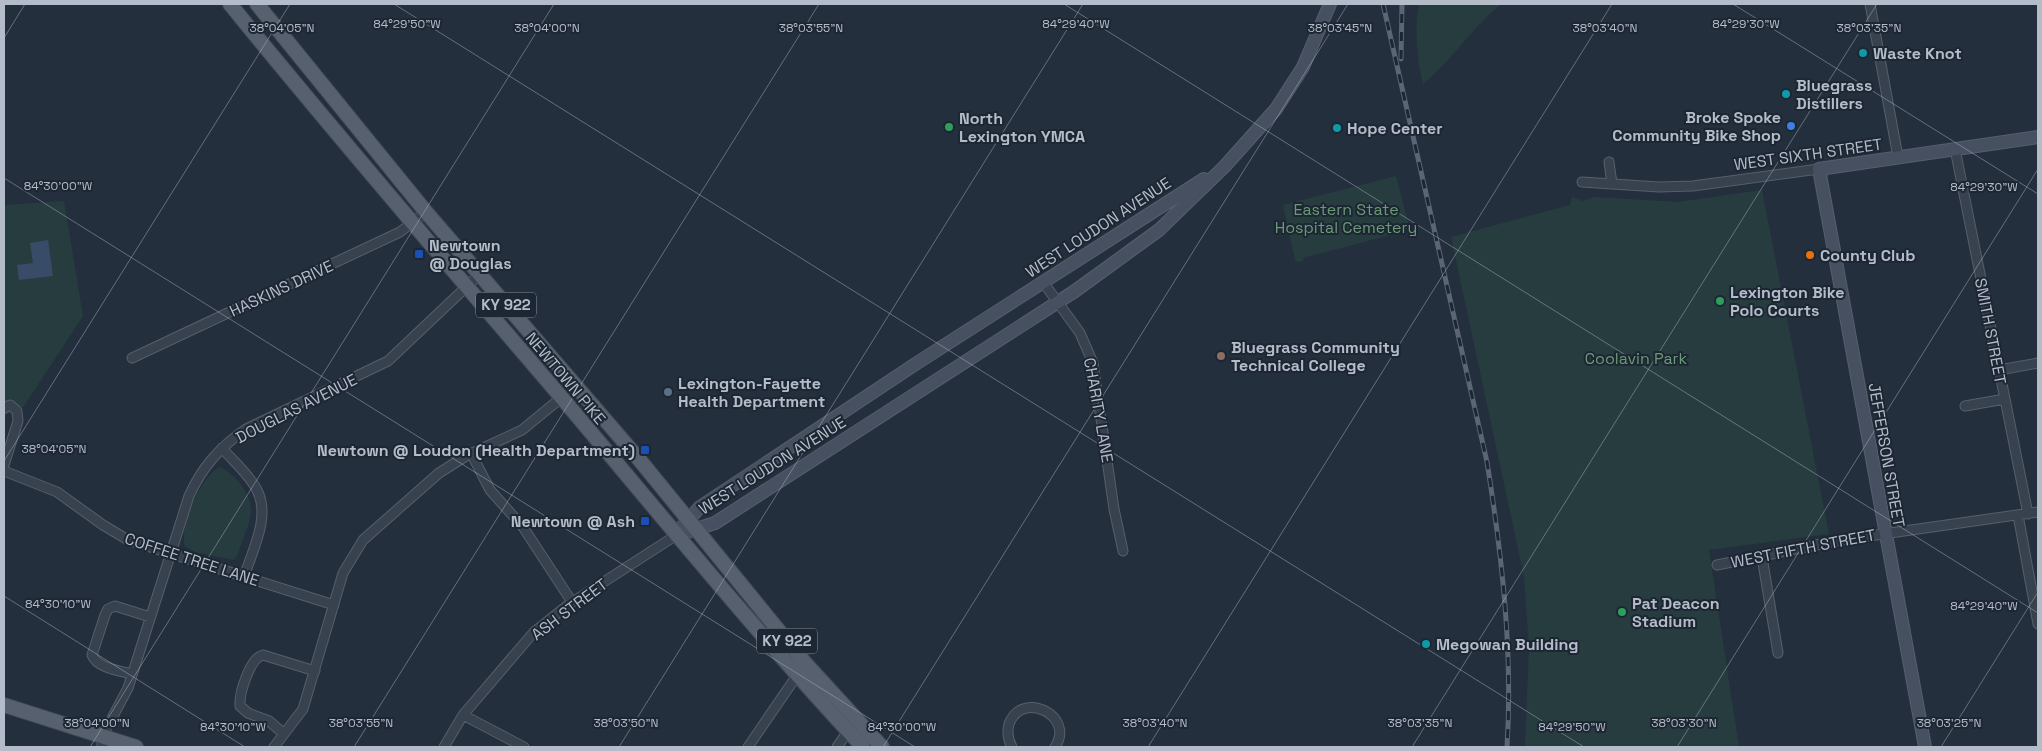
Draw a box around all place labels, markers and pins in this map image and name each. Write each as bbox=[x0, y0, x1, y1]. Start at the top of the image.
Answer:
place label: Waste Knot bbox=[1873, 43, 1962, 64]
marker: Waste Knot bbox=[1857, 47, 1869, 59]
place label: Bluegrass Distillers bbox=[1796, 75, 1872, 114]
marker: Bluegrass Distillers bbox=[1780, 88, 1792, 100]
place label: Broke Spoke Community Bike Shop bbox=[1612, 107, 1781, 146]
place label: North Lexington YMCA bbox=[959, 108, 1085, 147]
place label: Hope Center bbox=[1347, 118, 1443, 139]
marker: Broke Spoke Community Bike Shop bbox=[1785, 120, 1797, 132]
marker: North Lexington YMCA bbox=[943, 121, 955, 133]
marker: Hope Center bbox=[1331, 122, 1343, 134]
place label: Newtown @ Douglas bbox=[429, 235, 512, 274]
place label: County Club bbox=[1820, 245, 1915, 266]
marker: Newtown @ Douglas bbox=[413, 248, 425, 260]
marker: County Club bbox=[1804, 249, 1816, 261]
place label: Lexington Bike Polo Courts bbox=[1730, 282, 1845, 321]
marker: Lexington Bike Polo Courts bbox=[1714, 295, 1726, 307]
place label: Bluegrass Community Technical College bbox=[1231, 337, 1400, 376]
marker: Bluegrass Community Technical College bbox=[1215, 350, 1227, 362]
place label: Lexington-Fayette Health Department bbox=[678, 373, 825, 412]
marker: Lexington-Fayette Health Department bbox=[662, 386, 674, 398]
place label: Newtown @ Loudon (Health Department) bbox=[317, 440, 635, 461]
marker: Newtown @ Loudon (Health Department) bbox=[639, 444, 651, 456]
place label: Newtown @ Ash bbox=[511, 511, 635, 532]
marker: Newtown @ Ash bbox=[639, 515, 651, 527]
place label: Pat Deacon Stadium bbox=[1632, 593, 1720, 632]
marker: Pat Deacon Stadium bbox=[1616, 606, 1628, 618]
place label: Megowan Building bbox=[1436, 634, 1579, 655]
marker: Megowan Building bbox=[1420, 638, 1432, 650]

